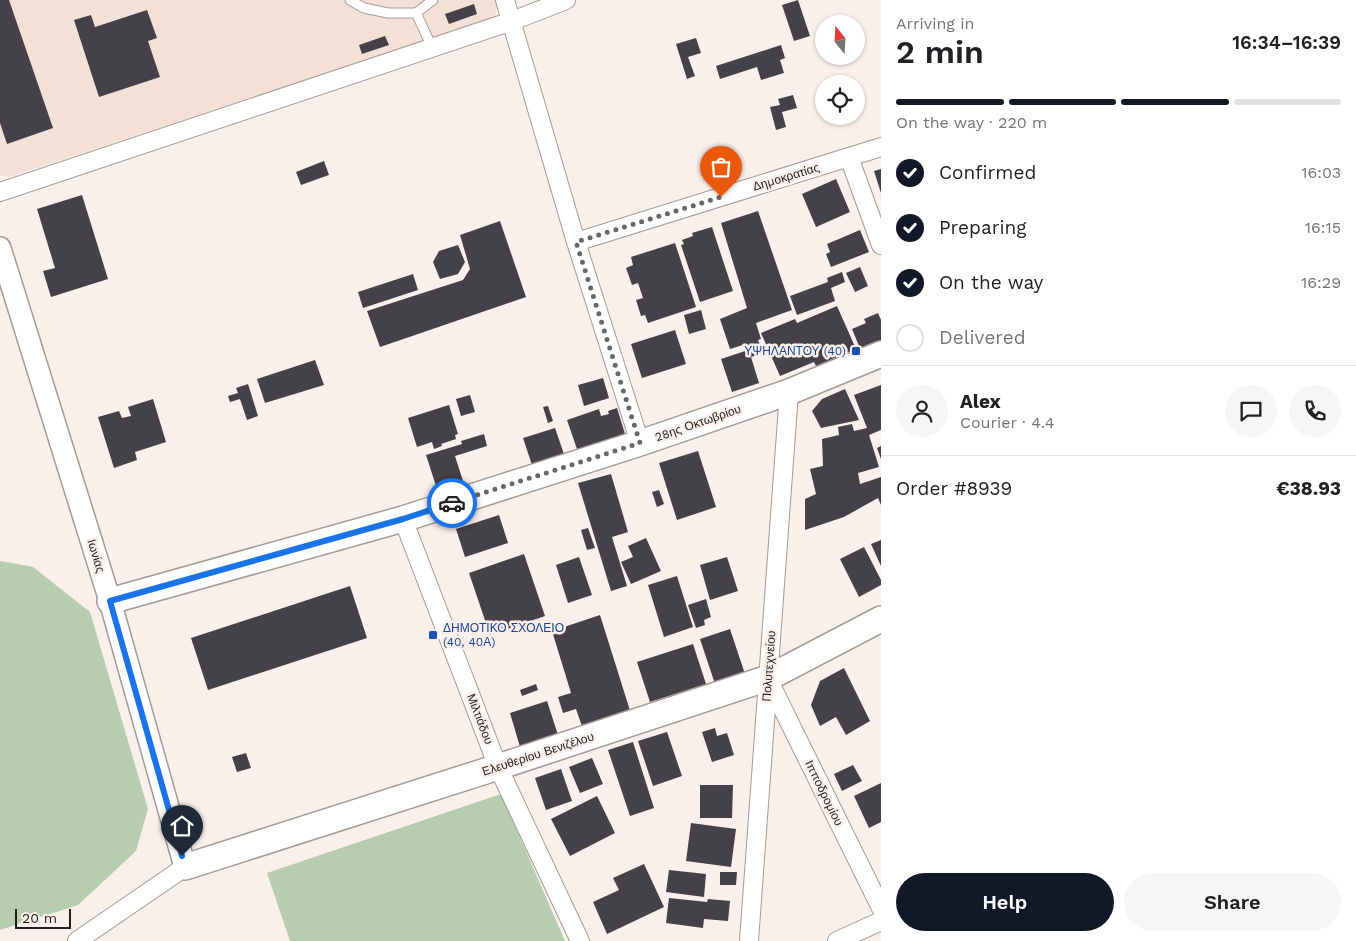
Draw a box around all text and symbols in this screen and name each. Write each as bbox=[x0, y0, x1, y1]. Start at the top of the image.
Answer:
text: Arriving in bbox=[896, 14, 974, 33]
north arrow bbox=[815, 15, 865, 65]
map controls bbox=[815, 15, 865, 125]
text: 16:34–16:39 bbox=[1232, 31, 1341, 54]
text: 2 min bbox=[896, 33, 984, 71]
button: locate bbox=[815, 75, 865, 125]
text: On the way · 220 m bbox=[896, 113, 1047, 132]
pin bbox=[700, 146, 742, 197]
icon: bag bbox=[707, 153, 735, 181]
icon: check bbox=[896, 159, 924, 187]
street label: Δημοκρατίας bbox=[751, 160, 821, 194]
text: Confirmed bbox=[939, 161, 1036, 184]
text: 16:03 bbox=[1301, 163, 1341, 182]
icon: check bbox=[896, 214, 924, 242]
text: Preparing bbox=[939, 216, 1026, 239]
text: 16:15 bbox=[1305, 218, 1341, 237]
icon: check bbox=[896, 269, 924, 297]
text: On the way bbox=[939, 271, 1043, 294]
text: 16:29 bbox=[1301, 273, 1341, 292]
text: Delivered bbox=[939, 326, 1026, 349]
place label: ΥΨΗΛΑΝΤΟΥ (40) bbox=[744, 344, 846, 358]
marker: ΥΨΗΛΑΝΤΟΥ (40) bbox=[850, 345, 862, 357]
button: person bbox=[896, 385, 948, 437]
button: chat bbox=[1225, 385, 1277, 437]
button: phone bbox=[1289, 385, 1341, 437]
text: Alex bbox=[960, 390, 1001, 413]
street label: 28ης Οκτωβρίου bbox=[653, 402, 743, 444]
text: Courier · 4.4 bbox=[960, 413, 1055, 432]
text: Order #8939 bbox=[896, 477, 1012, 500]
text: €38.93 bbox=[1276, 477, 1341, 500]
courier bbox=[427, 478, 477, 528]
icon: car bbox=[438, 489, 466, 517]
street label: Ιωνίας bbox=[84, 538, 108, 575]
place label: ΔΗΜΟΤΙΚΟ ΣΧΟΛΕΙΟ (40, 40Α) bbox=[443, 621, 564, 649]
marker: ΔΗΜΟΤΙΚΟ ΣΧΟΛΕΙΟ (40, 40Α) bbox=[427, 629, 439, 641]
street label: Πολυτεχνείου bbox=[760, 630, 778, 702]
street label: Μιλτιάδου bbox=[464, 692, 496, 746]
street label: Ελευθερίου Βενιζέλου bbox=[480, 729, 596, 779]
street label: Ιπποδρομίου bbox=[802, 758, 846, 828]
pin bbox=[161, 805, 203, 856]
icon: home bbox=[168, 812, 196, 840]
button: Help bbox=[896, 873, 1114, 931]
button: Share bbox=[1124, 873, 1341, 931]
scale bar bbox=[15, 906, 71, 929]
text: 20 m bbox=[22, 910, 57, 926]

